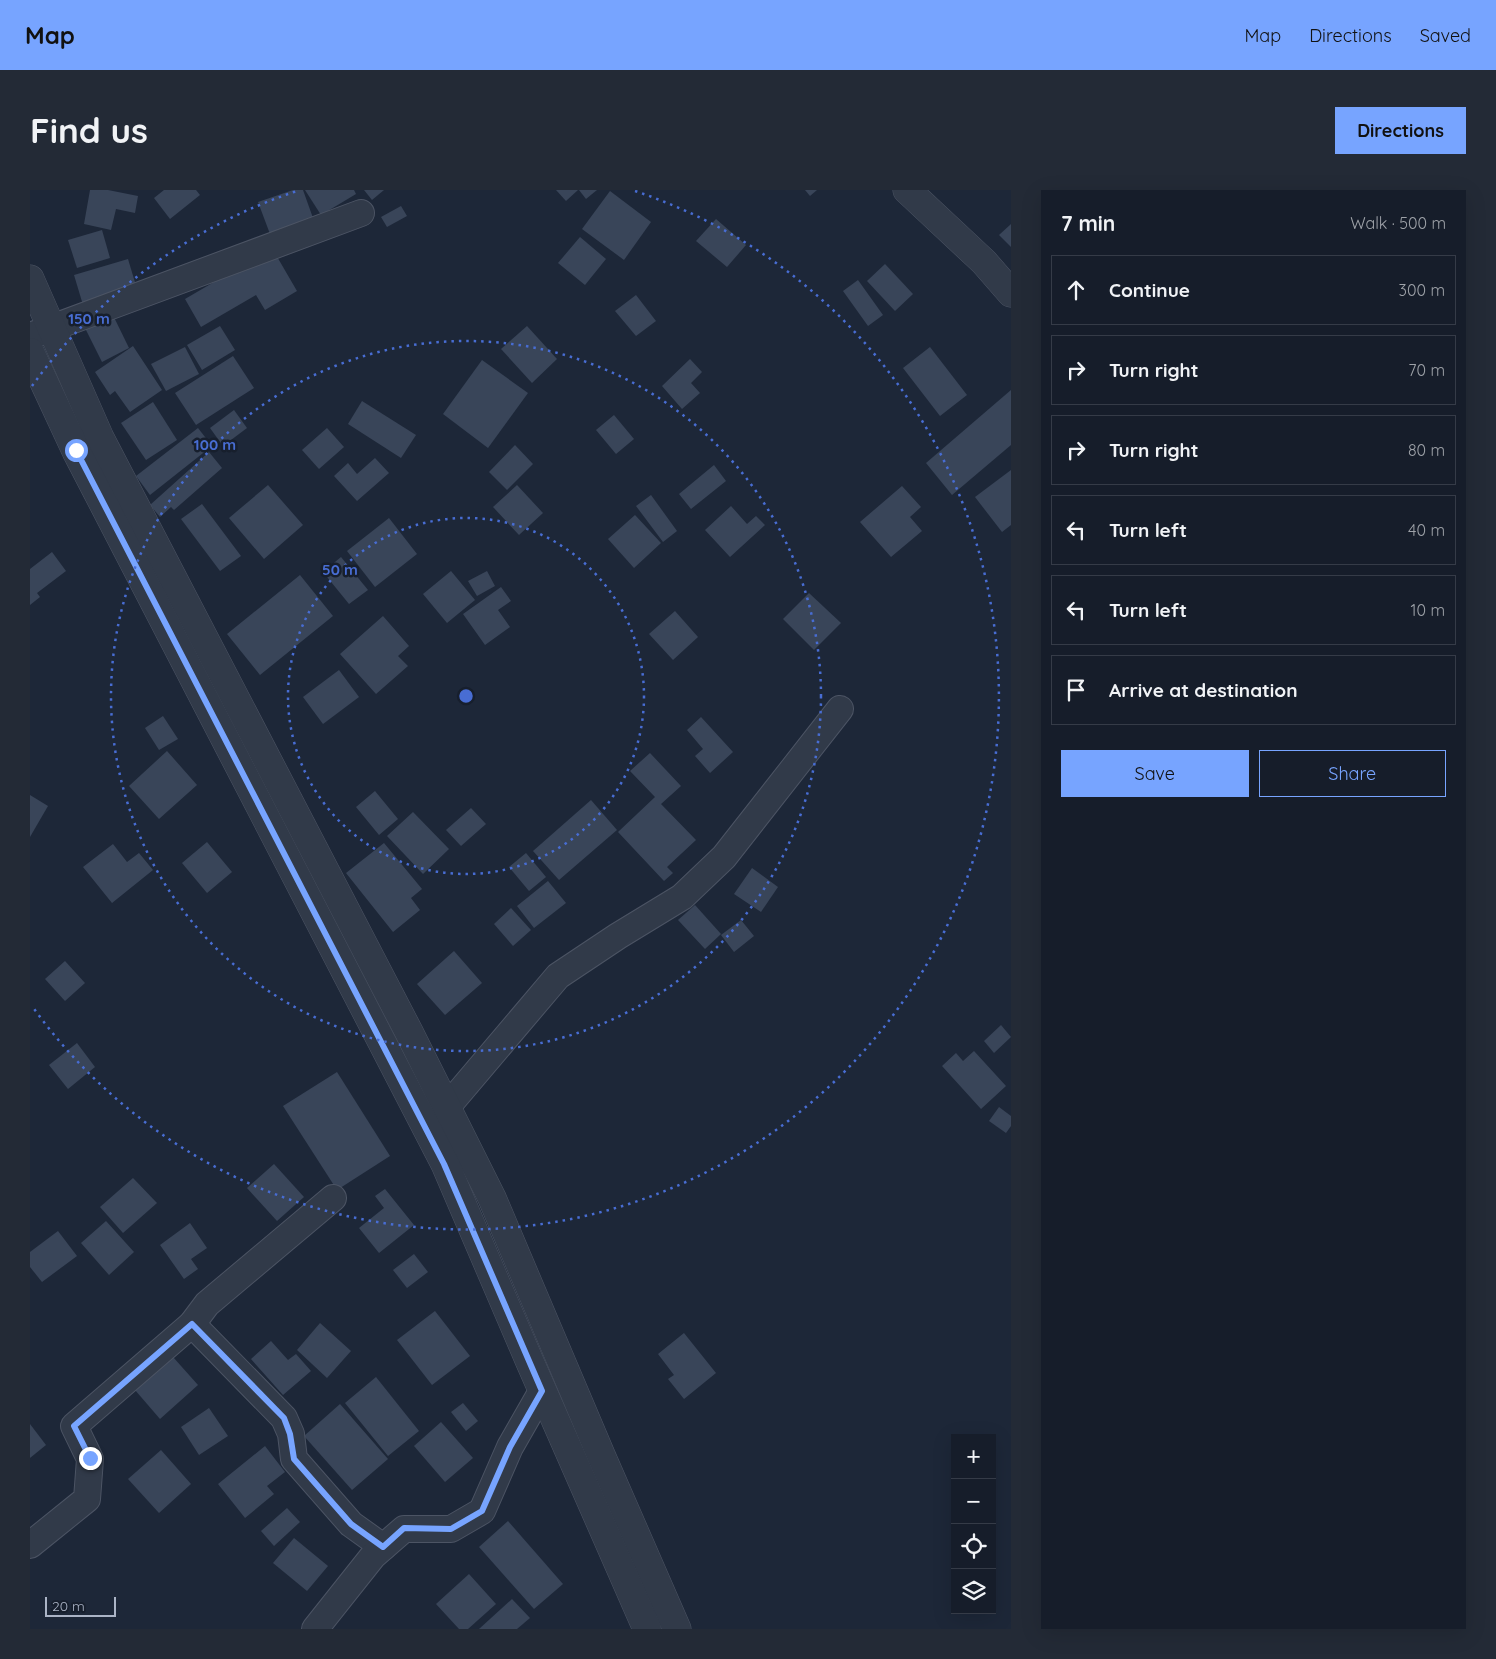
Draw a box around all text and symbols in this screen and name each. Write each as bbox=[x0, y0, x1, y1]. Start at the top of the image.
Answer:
text: Map bbox=[25, 20, 75, 50]
text: Map bbox=[1244, 24, 1281, 47]
text: Directions bbox=[1309, 24, 1392, 47]
text: Saved bbox=[1420, 24, 1471, 47]
button: Directions bbox=[1335, 107, 1466, 154]
text: Find us bbox=[30, 108, 148, 152]
text: 7 min bbox=[1061, 210, 1115, 236]
text: Walk · 500 m bbox=[1350, 213, 1446, 233]
icon: ahead bbox=[1062, 276, 1090, 304]
text: Continue bbox=[1109, 278, 1190, 302]
text: 300 m bbox=[1399, 280, 1445, 300]
text: 150 m bbox=[68, 309, 110, 328]
icon: right bbox=[1062, 356, 1090, 384]
text: Turn right bbox=[1109, 358, 1198, 382]
text: 70 m bbox=[1408, 360, 1445, 380]
text: 100 m bbox=[194, 435, 236, 454]
icon: right bbox=[1062, 436, 1090, 464]
text: Turn right bbox=[1109, 438, 1198, 462]
route start bbox=[65, 439, 88, 462]
text: 80 m bbox=[1408, 440, 1445, 460]
icon: left bbox=[1062, 516, 1090, 544]
text: Turn left bbox=[1109, 518, 1187, 542]
text: 40 m bbox=[1408, 520, 1445, 540]
text: 50 m bbox=[322, 560, 358, 579]
icon: left bbox=[1062, 596, 1090, 624]
text: Turn left bbox=[1109, 598, 1187, 622]
text: 10 m bbox=[1411, 600, 1445, 620]
icon: arrive bbox=[1062, 676, 1090, 704]
text: Arrive at destination bbox=[1109, 678, 1298, 702]
centre of rings bbox=[457, 687, 475, 705]
button: Save bbox=[1061, 750, 1249, 797]
button: Share bbox=[1259, 750, 1446, 797]
map controls bbox=[951, 1434, 996, 1614]
button: + bbox=[951, 1434, 996, 1479]
route end bbox=[79, 1447, 102, 1470]
button: − bbox=[951, 1479, 996, 1524]
button: locate bbox=[951, 1524, 996, 1569]
button: layers bbox=[951, 1569, 996, 1614]
scale bar bbox=[45, 1594, 116, 1617]
text: 20 m bbox=[52, 1597, 85, 1615]

